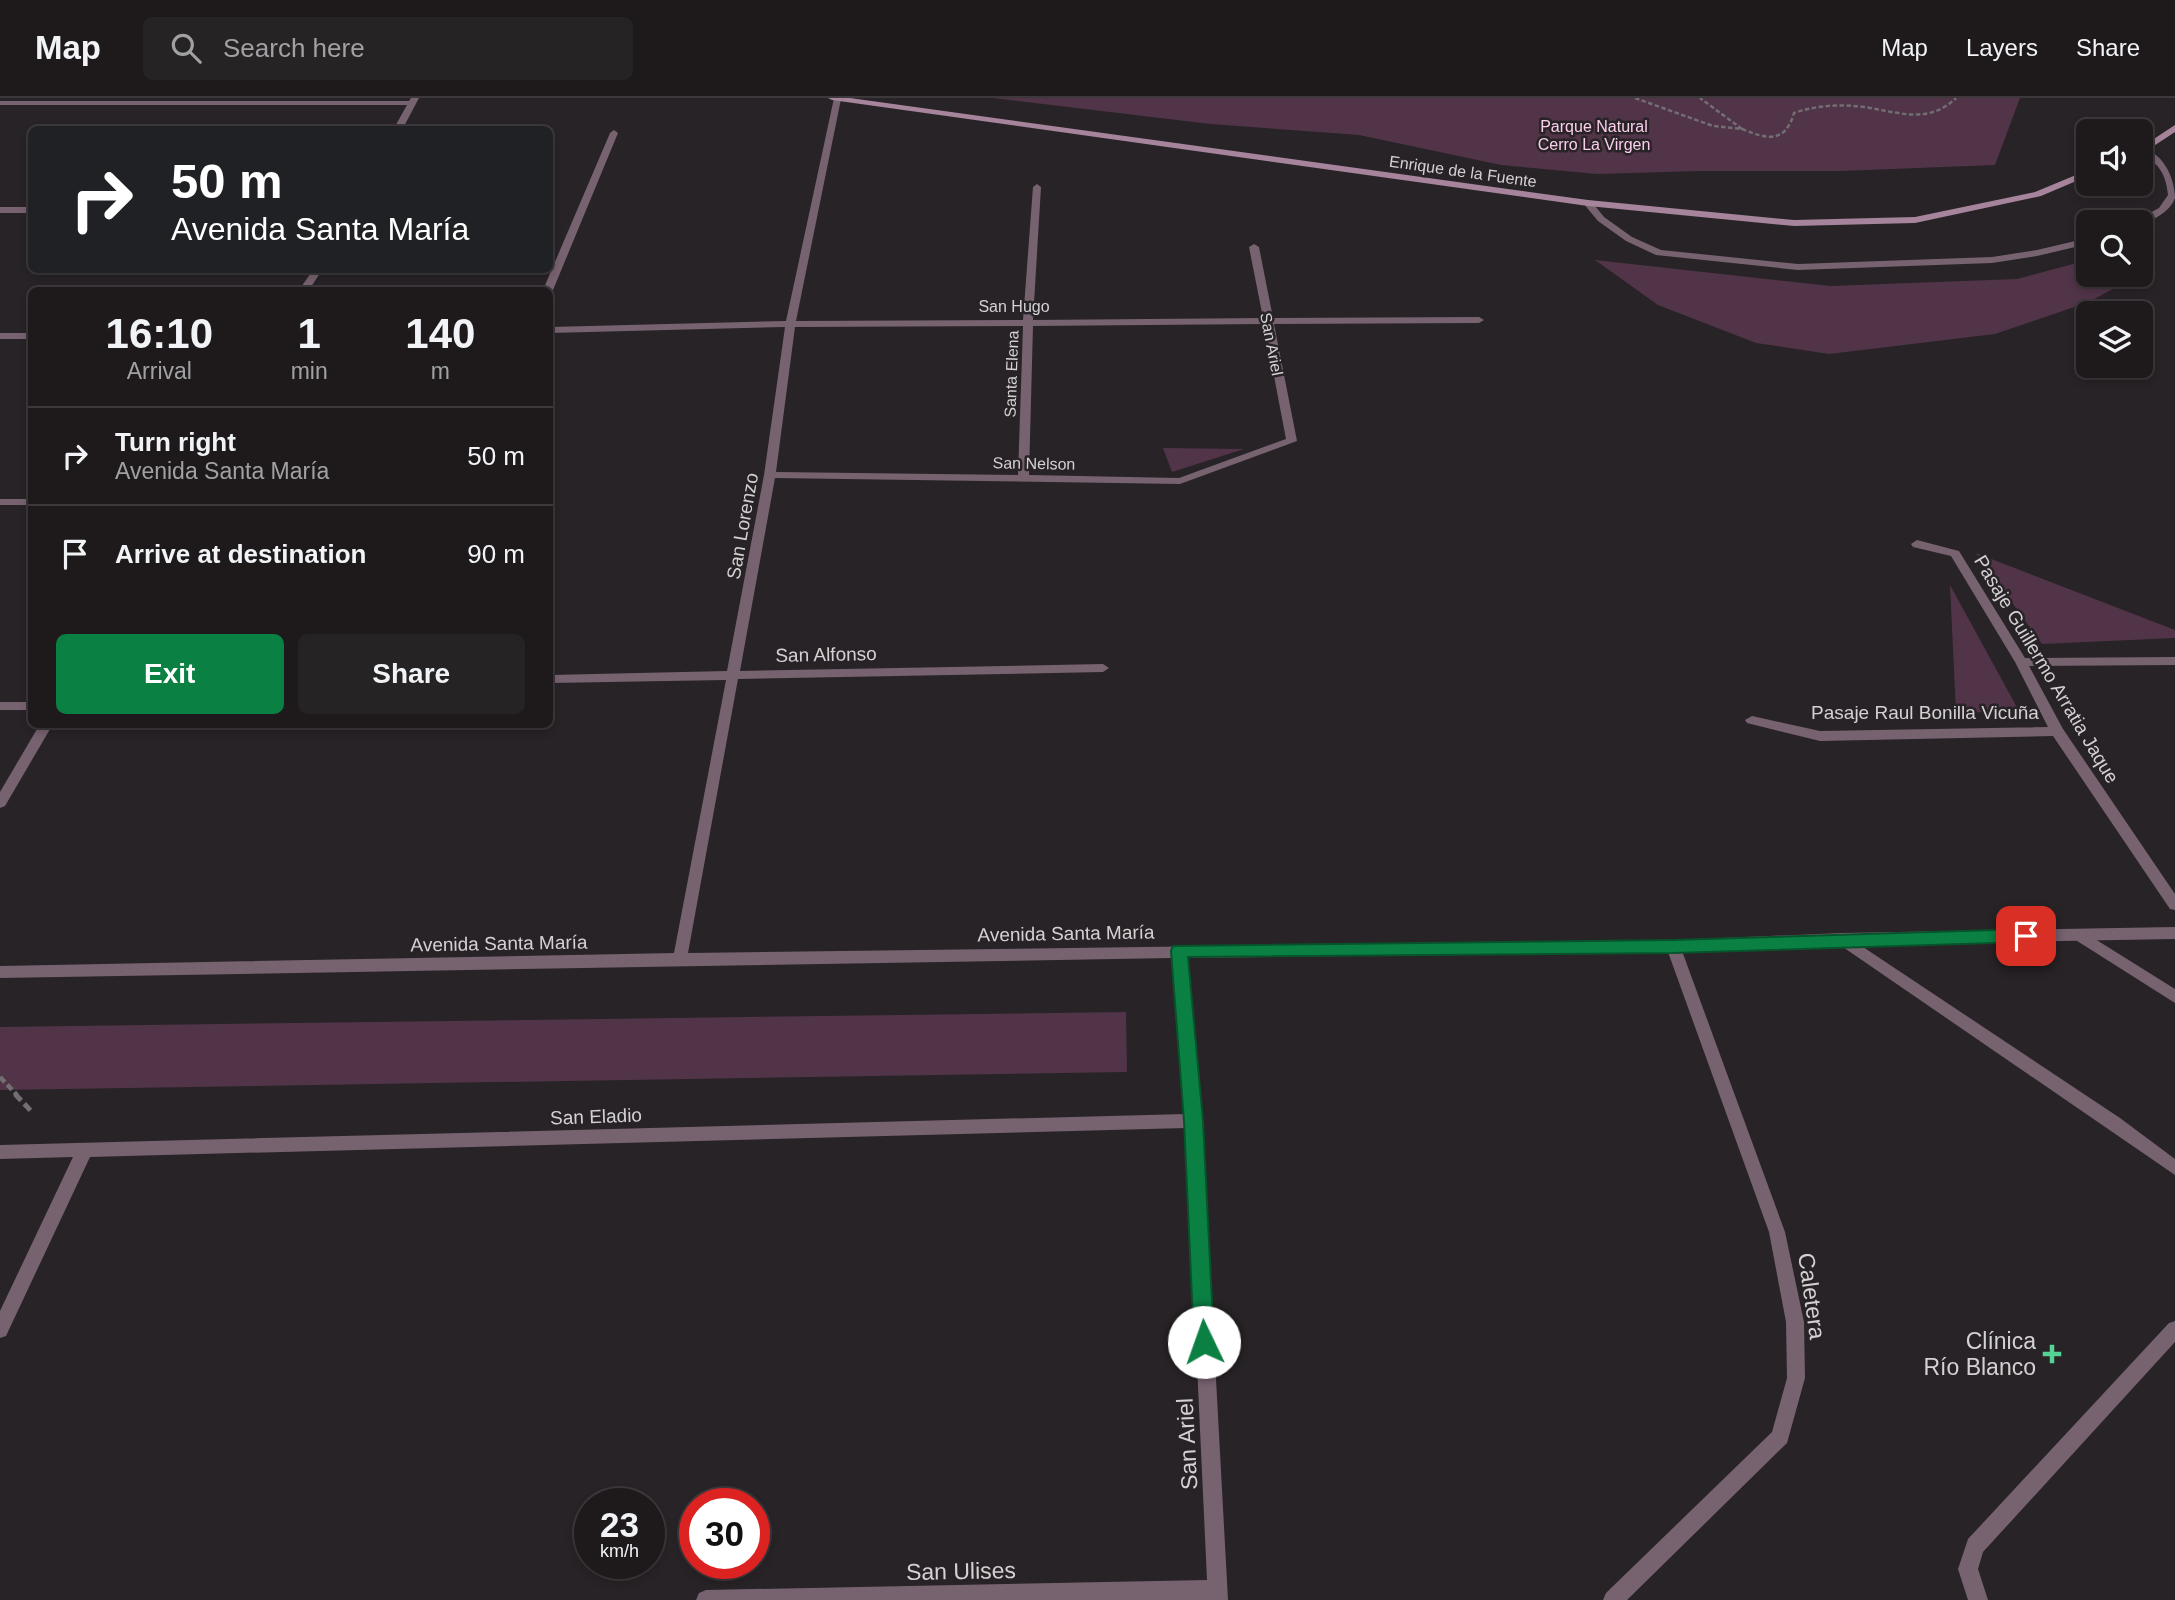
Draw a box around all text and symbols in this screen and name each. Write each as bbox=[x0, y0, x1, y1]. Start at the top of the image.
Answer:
search box bbox=[143, 17, 633, 80]
text: Map bbox=[35, 29, 101, 66]
icon: search bbox=[167, 29, 205, 67]
text: Search here bbox=[223, 33, 365, 63]
text: Map bbox=[1881, 34, 1928, 61]
text: Layers bbox=[1966, 34, 2038, 61]
text: Share bbox=[2076, 34, 2140, 61]
park label: Parque Natural Cerro La Virgen bbox=[1538, 118, 1650, 153]
map controls bbox=[2076, 119, 2153, 378]
button: sound bbox=[2076, 119, 2153, 196]
street label: Enrique de la Fuente bbox=[1388, 153, 1538, 190]
icon: right bbox=[56, 154, 147, 245]
text: 50 m bbox=[171, 154, 283, 208]
button: search bbox=[2076, 210, 2153, 287]
text: Avenida Santa María bbox=[171, 211, 469, 247]
street label: San Hugo bbox=[978, 298, 1050, 315]
button: layers bbox=[2076, 301, 2153, 378]
text: 16:10 bbox=[106, 310, 213, 357]
text: 1 bbox=[297, 310, 321, 357]
text: 140 bbox=[405, 310, 475, 357]
street label: San Ariel bbox=[1257, 311, 1286, 377]
street label: Santa Elena bbox=[1001, 330, 1022, 418]
text: Arrival bbox=[127, 358, 192, 384]
text: min bbox=[291, 358, 328, 384]
text: m bbox=[431, 358, 450, 384]
text: Turn right bbox=[115, 427, 236, 457]
icon: right bbox=[56, 437, 94, 475]
text: 50 m bbox=[467, 441, 525, 471]
street label: San Nelson bbox=[992, 454, 1075, 473]
text: Avenida Santa María bbox=[115, 458, 329, 484]
street label: San Lorenzo bbox=[723, 471, 762, 581]
icon: arrive bbox=[56, 535, 94, 573]
text: Arrive at destination bbox=[115, 539, 366, 569]
text: 90 m bbox=[467, 539, 525, 569]
street label: Pasaje Guillermo Arratia Jaque bbox=[1970, 552, 2123, 787]
button: Exit bbox=[56, 634, 284, 714]
button: Share bbox=[298, 634, 525, 714]
street label: San Alfonso bbox=[775, 643, 877, 666]
street label: Pasaje Raul Bonilla Vicuña bbox=[1811, 702, 2039, 723]
pin bbox=[1996, 906, 2056, 966]
icon: arrive bbox=[2007, 917, 2045, 955]
street label: Avenida Santa María bbox=[977, 921, 1155, 946]
street label: Avenida Santa María bbox=[410, 931, 588, 956]
street label: San Eladio bbox=[550, 1104, 642, 1129]
street label: Caletera bbox=[1793, 1251, 1831, 1341]
position arrow bbox=[1167, 1305, 1241, 1379]
place label: Clínica Río Blanco bbox=[1923, 1328, 2036, 1380]
marker: Clínica Río Blanco bbox=[2042, 1344, 2062, 1364]
street label: San Ariel bbox=[1172, 1397, 1202, 1491]
speed limit sign: 30 bbox=[679, 1488, 770, 1579]
text: 23 bbox=[600, 1505, 639, 1544]
text: km/h bbox=[600, 1541, 639, 1561]
street label: San Ulises bbox=[906, 1557, 1016, 1585]

